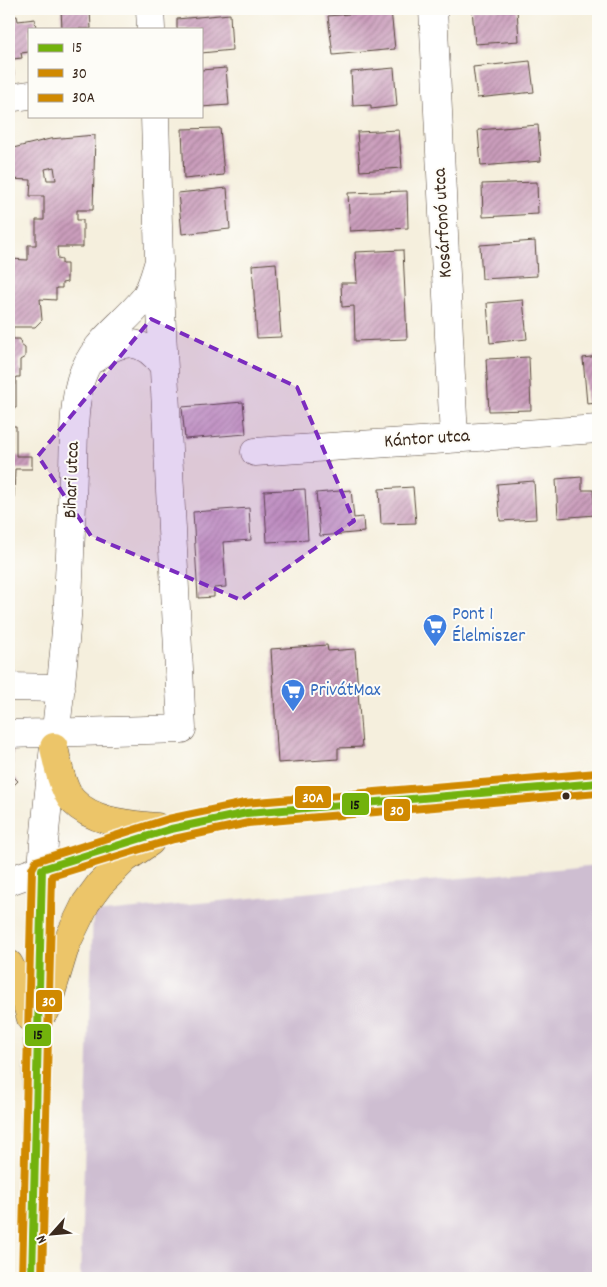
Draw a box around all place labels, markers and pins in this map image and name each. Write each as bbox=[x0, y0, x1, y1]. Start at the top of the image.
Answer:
place label: Pont 1 Élelmiszer bbox=[452, 602, 525, 651]
supermarket icon: Pont 1 Élelmiszer bbox=[422, 613, 448, 647]
supermarket icon: PrivátMax bbox=[280, 678, 306, 712]
place label: PrivátMax bbox=[310, 678, 381, 705]
unlabelled marker bbox=[561, 791, 571, 801]

